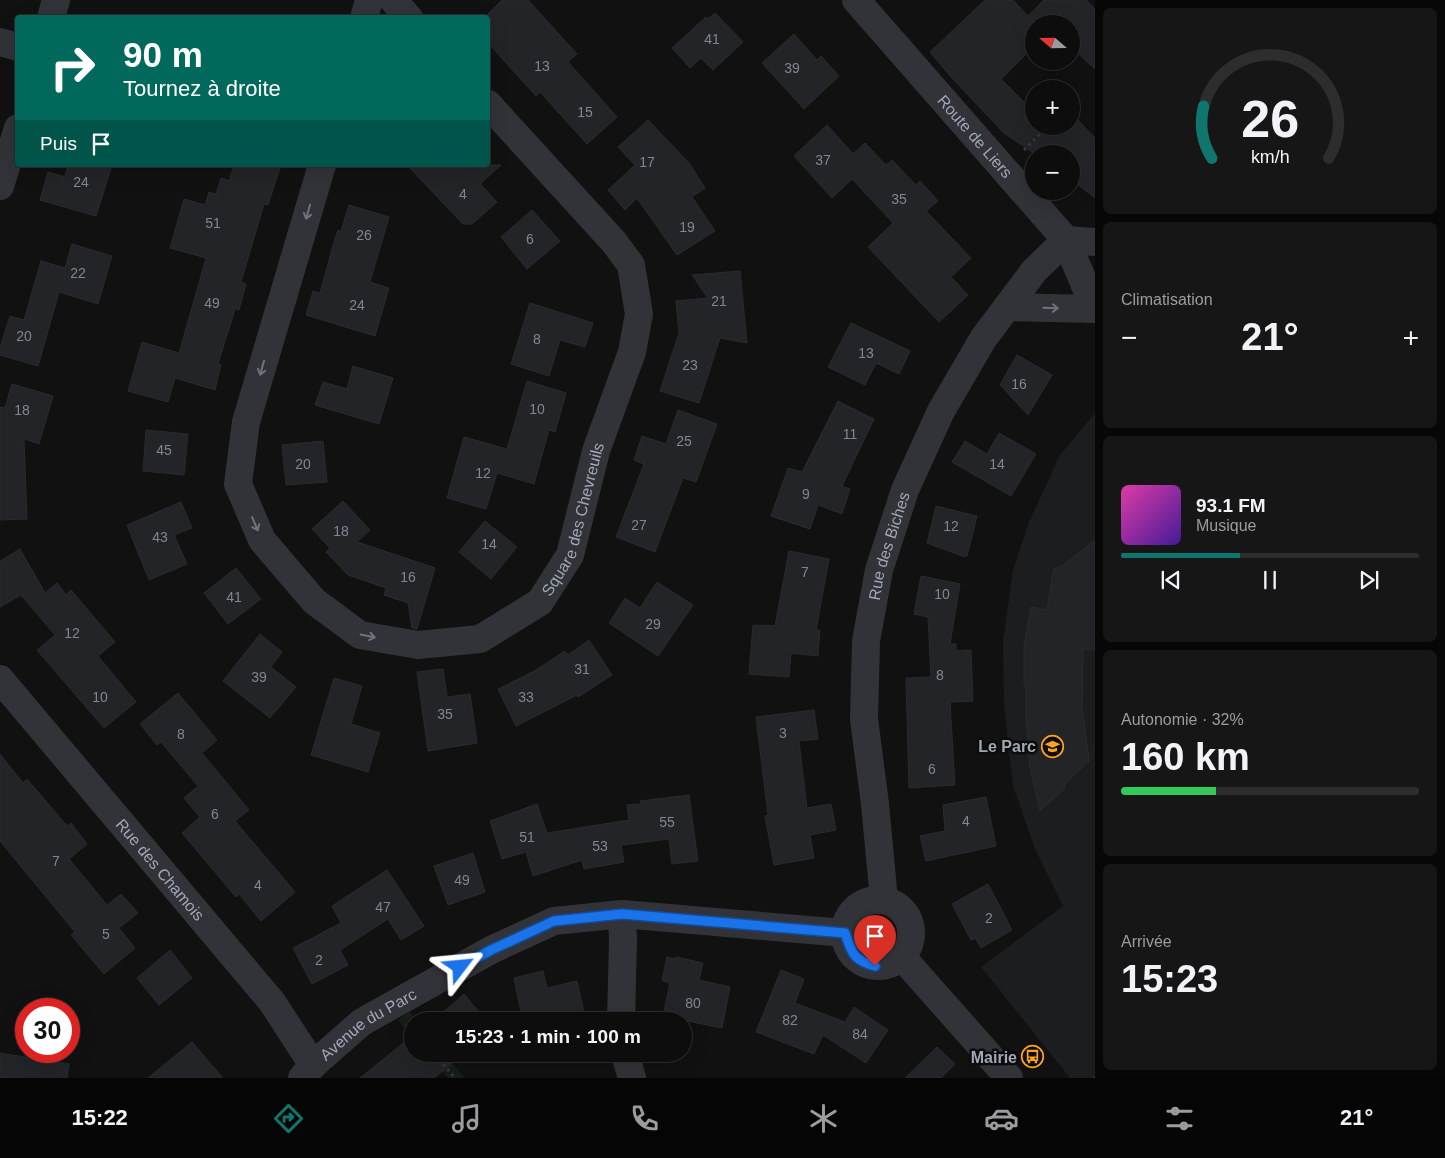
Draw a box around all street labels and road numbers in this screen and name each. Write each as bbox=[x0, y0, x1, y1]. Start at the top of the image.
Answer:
street label: Route de Liers bbox=[934, 92, 1016, 181]
street label: Square des Chevreuils bbox=[538, 440, 607, 599]
street label: Rue des Biches bbox=[866, 490, 913, 602]
street label: Rue des Chamois bbox=[113, 816, 207, 924]
street label: Avenue du Parc bbox=[317, 985, 419, 1064]

